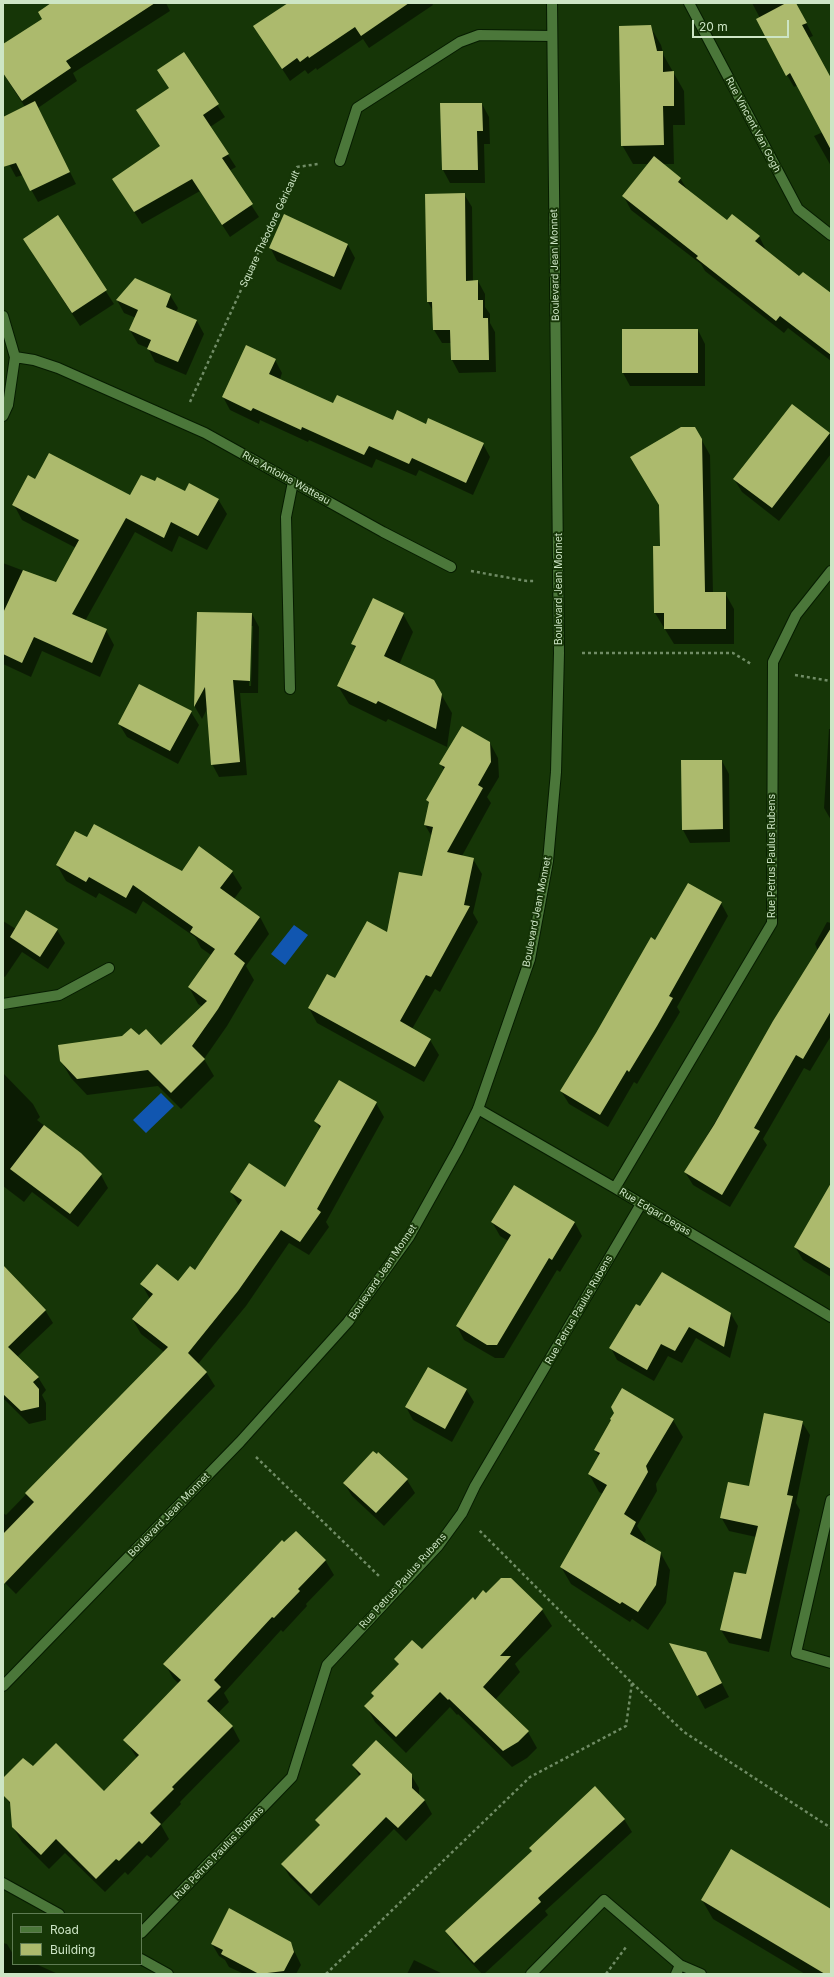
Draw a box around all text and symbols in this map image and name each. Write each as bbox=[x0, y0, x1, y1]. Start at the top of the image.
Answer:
scale bar bbox=[694, 12, 791, 38]
text: 20 m bbox=[699, 19, 728, 34]
street label: Rue Vincent Van Gogh bbox=[723, 75, 783, 175]
street label: Square Théodore Géricault bbox=[238, 169, 302, 289]
street label: Boulevard Jean Monnet bbox=[548, 209, 562, 321]
street label: Rue Antoine Watteau bbox=[240, 449, 332, 507]
street label: Boulevard Jean Monnet bbox=[553, 533, 565, 645]
street label: Rue Petrus Paulus Rubens bbox=[766, 794, 778, 918]
street label: Boulevard Jean Monnet bbox=[520, 856, 554, 968]
street label: Rue Edgar Degas bbox=[617, 1186, 693, 1238]
street label: Boulevard Jean Monnet bbox=[347, 1222, 419, 1322]
street label: Rue Petrus Paulus Rubens bbox=[543, 1253, 615, 1367]
street label: Boulevard Jean Monnet bbox=[126, 1470, 212, 1560]
street label: Rue Petrus Paulus Rubens bbox=[357, 1531, 449, 1631]
street label: Rue Petrus Paulus Rubens bbox=[172, 1804, 266, 1902]
legend bbox=[12, 1913, 142, 1965]
text: Road bbox=[50, 1922, 79, 1937]
text: Building bbox=[50, 1942, 95, 1957]

